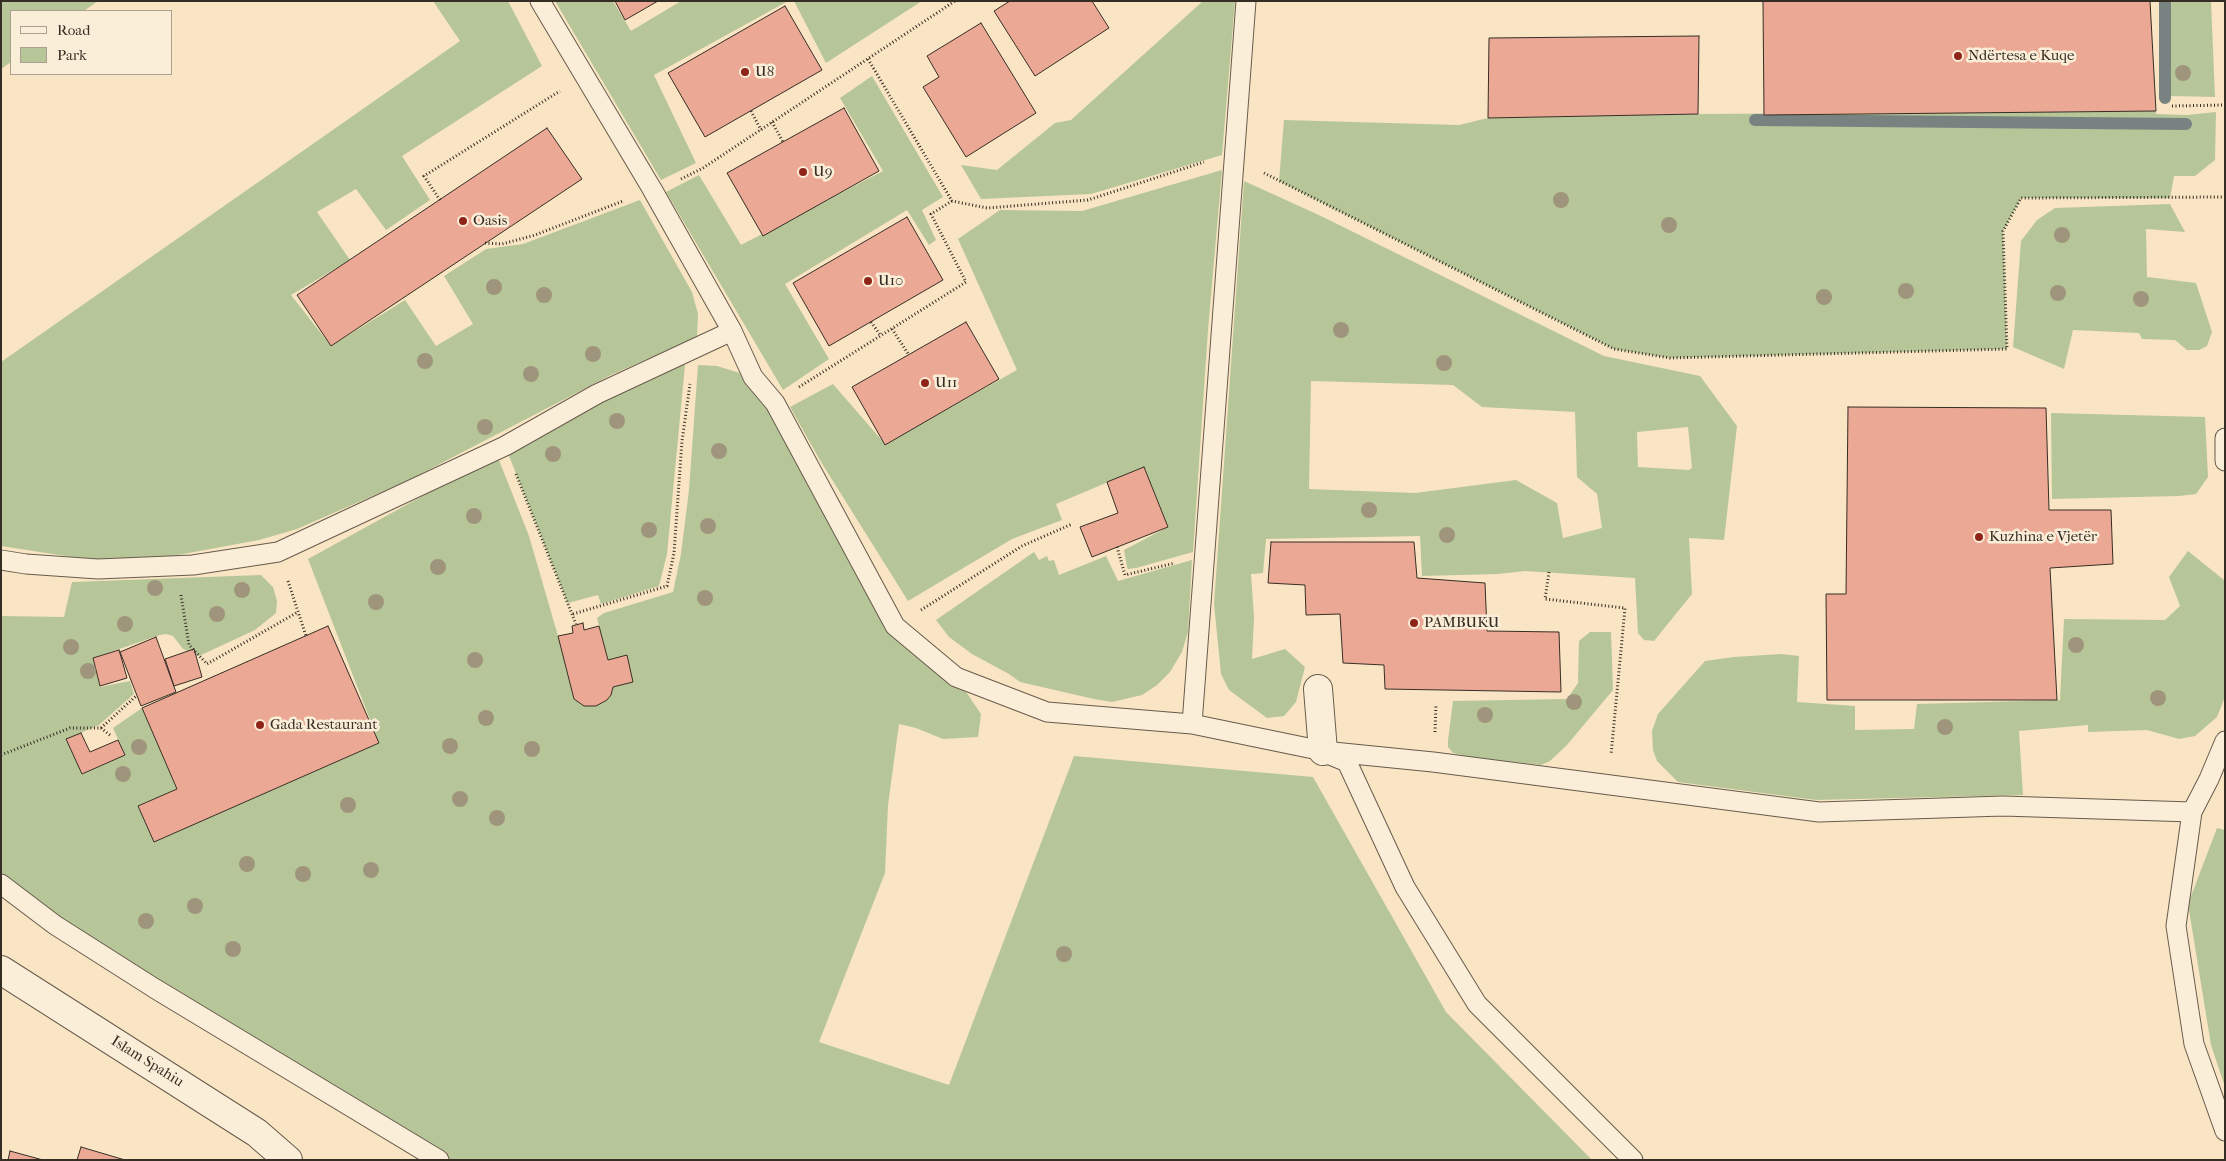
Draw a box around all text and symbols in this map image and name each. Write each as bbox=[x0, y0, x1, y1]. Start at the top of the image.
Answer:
legend bbox=[10, 10, 172, 75]
text: Road bbox=[57, 21, 90, 39]
text: Park bbox=[57, 46, 87, 64]
place label: Ndërtesa e Kuqe bbox=[1968, 47, 2074, 65]
marker: Ndërtesa e Kuqe bbox=[1952, 50, 1964, 62]
place label: U8 bbox=[755, 63, 774, 81]
marker: U8 bbox=[739, 66, 751, 78]
place label: U9 bbox=[813, 163, 833, 181]
marker: U9 bbox=[797, 166, 809, 178]
place label: Oasis bbox=[473, 212, 507, 230]
marker: Oasis bbox=[457, 215, 469, 227]
place label: U10 bbox=[878, 272, 903, 290]
marker: U10 bbox=[862, 275, 874, 287]
place label: U11 bbox=[935, 374, 957, 392]
marker: U11 bbox=[919, 377, 931, 389]
place label: Kuzhina e Vjetër bbox=[1989, 528, 2097, 546]
marker: Kuzhina e Vjetër bbox=[1973, 531, 1985, 543]
place label: PAMBUKU bbox=[1424, 614, 1499, 632]
marker: PAMBUKU bbox=[1408, 617, 1420, 629]
place label: Gada Restaurant bbox=[270, 716, 378, 734]
marker: Gada Restaurant bbox=[254, 719, 266, 731]
street label: Islam Spahiu bbox=[107, 1033, 187, 1091]

